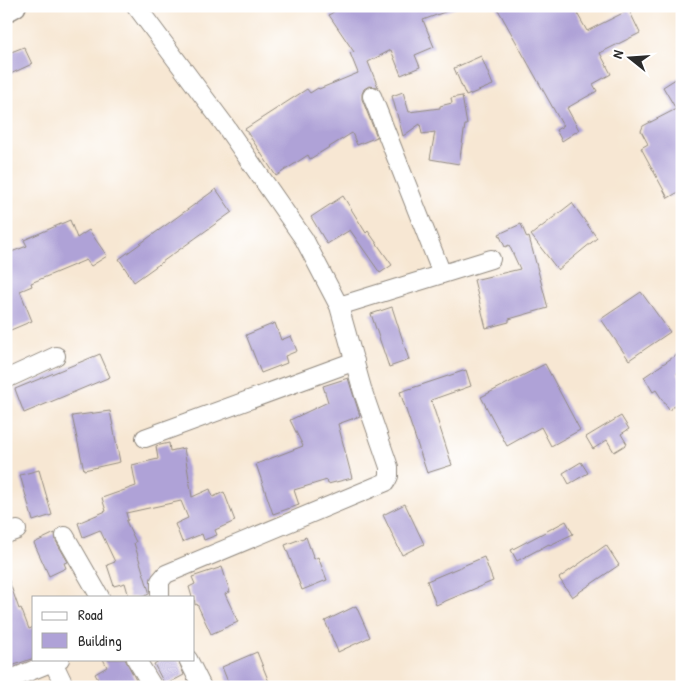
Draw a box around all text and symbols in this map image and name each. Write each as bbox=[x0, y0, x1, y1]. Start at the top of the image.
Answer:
north arrow bbox=[606, 32, 656, 82]
text: N bbox=[607, 47, 627, 60]
legend bbox=[32, 596, 195, 660]
text: Road bbox=[78, 604, 103, 625]
text: Building bbox=[78, 630, 122, 651]

